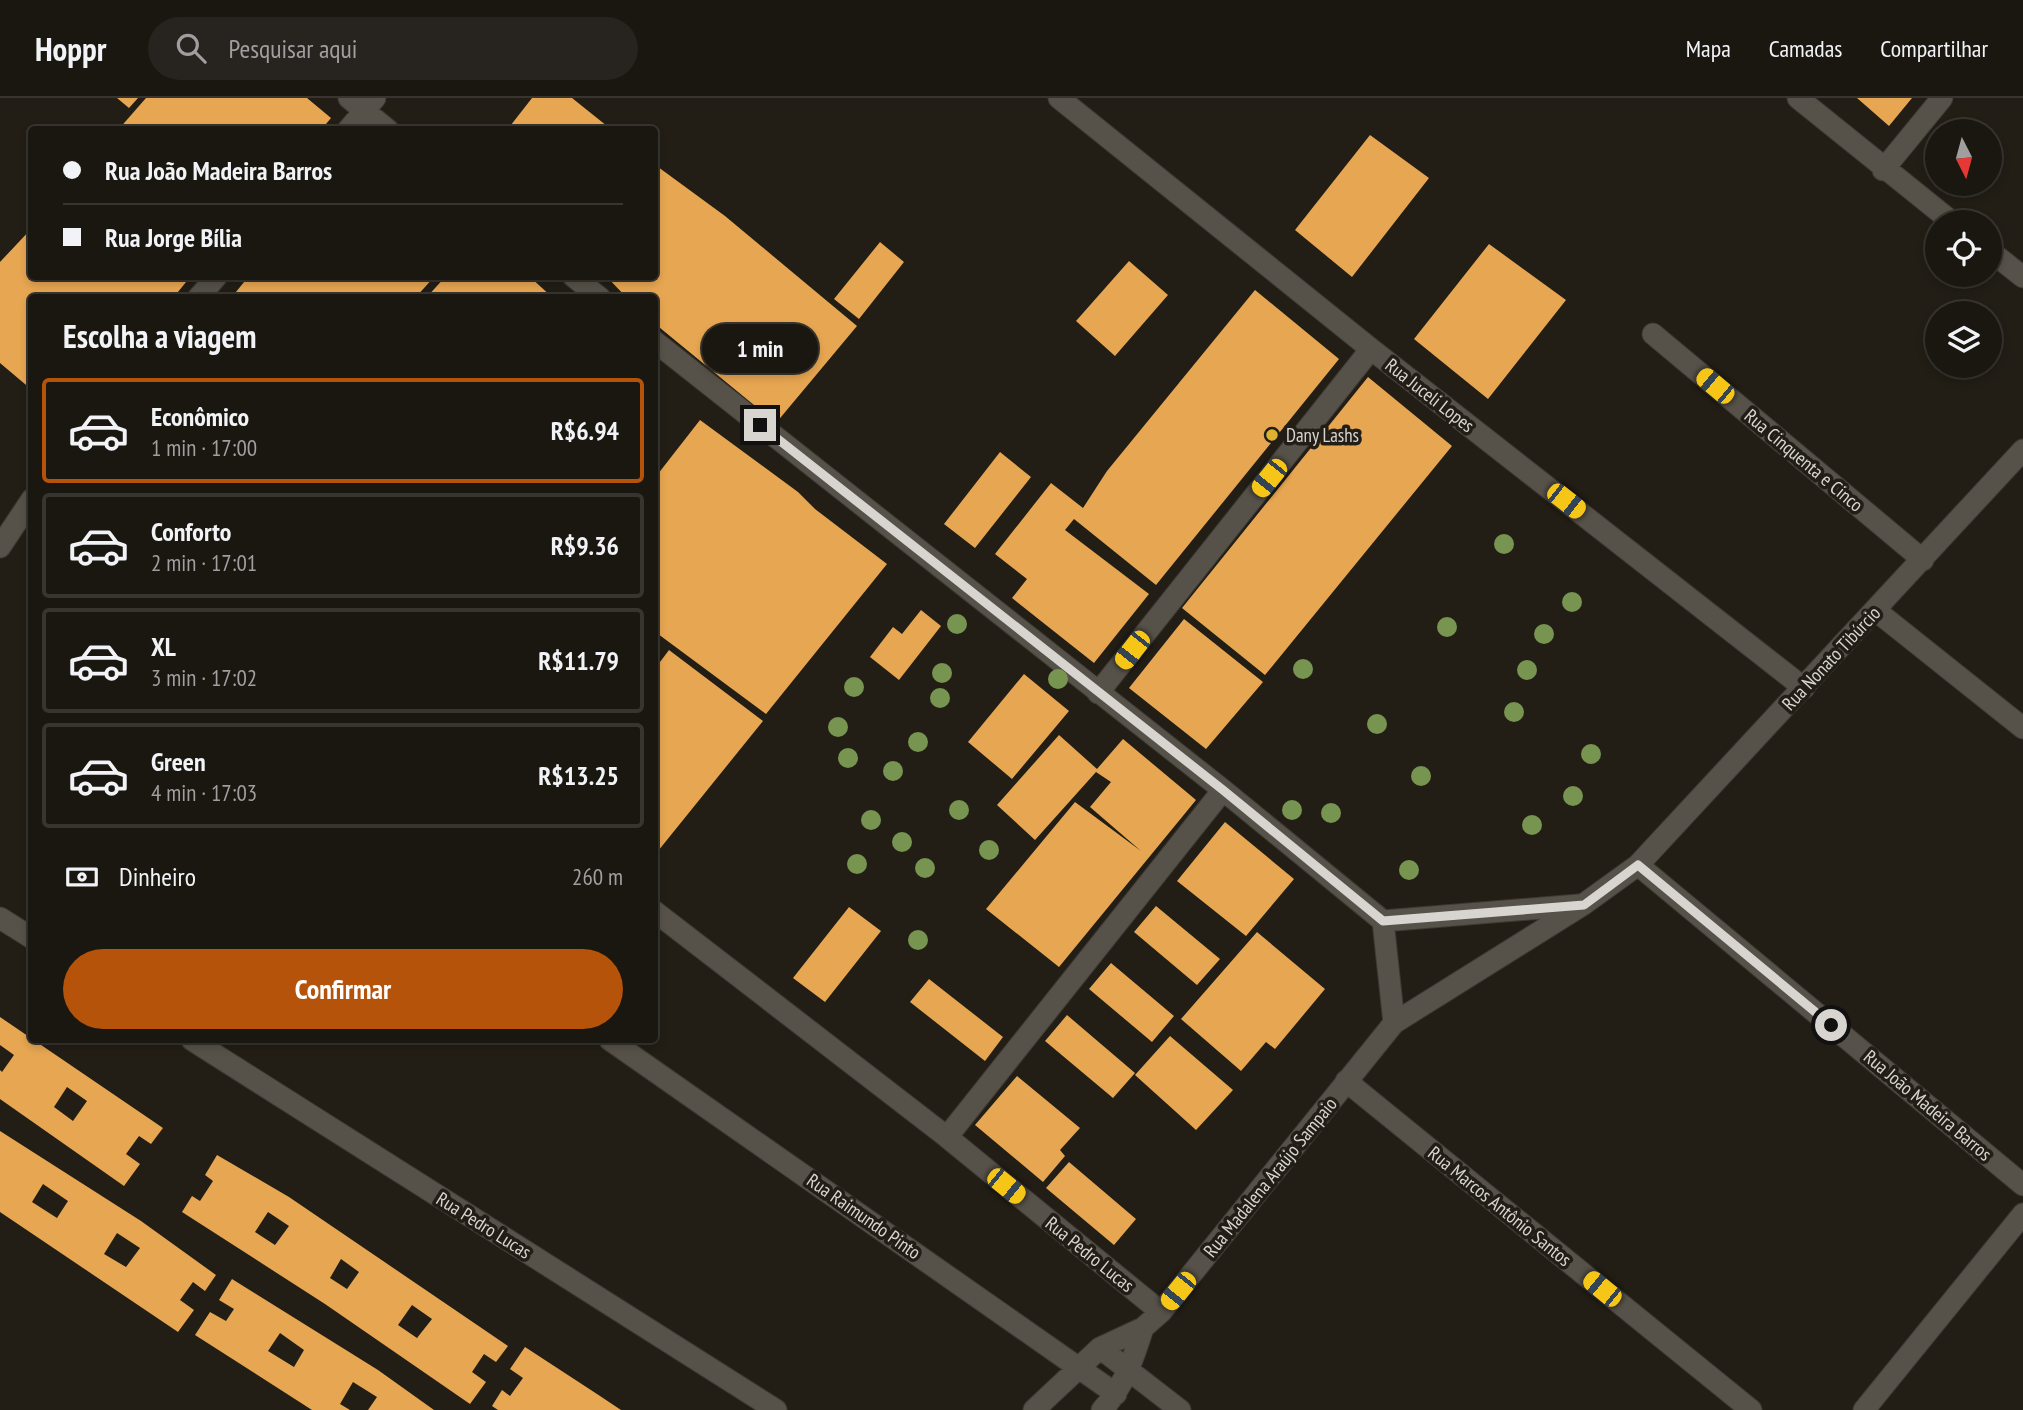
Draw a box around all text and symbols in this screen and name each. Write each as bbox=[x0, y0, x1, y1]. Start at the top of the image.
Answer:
search box bbox=[148, 17, 638, 80]
text: Hoppr bbox=[35, 27, 106, 70]
icon: search bbox=[172, 29, 210, 67]
text: Pesquisar aqui bbox=[228, 32, 358, 65]
text: Mapa bbox=[1686, 33, 1731, 64]
text: Camadas bbox=[1769, 33, 1842, 64]
text: Compartilhar bbox=[1880, 33, 1988, 64]
north arrow bbox=[1925, 119, 2002, 196]
map controls bbox=[1925, 119, 2002, 378]
text: Rua João Madeira Barros bbox=[105, 154, 332, 187]
button: locate bbox=[1925, 210, 2002, 287]
text: Rua Jorge Bília bbox=[105, 221, 242, 254]
button: layers bbox=[1925, 301, 2002, 378]
text: Escolha a viagem bbox=[63, 315, 256, 357]
callout: 1 min bbox=[702, 324, 818, 372]
text: 1 min bbox=[737, 334, 783, 363]
street label: Rua Juceli Lopes bbox=[1381, 353, 1479, 437]
car bbox=[1693, 364, 1738, 408]
icon: car bbox=[67, 399, 130, 462]
text: Econômico bbox=[151, 400, 249, 433]
street label: Rua Cinquenta e Cinco bbox=[1740, 403, 1868, 517]
route end bbox=[744, 409, 776, 441]
text: R$6.94 bbox=[551, 414, 619, 447]
place label: Dany Lashs bbox=[1286, 423, 1359, 447]
marker: Dany Lashs bbox=[1264, 427, 1280, 443]
text: 1 min · 17:00 bbox=[151, 433, 257, 462]
car bbox=[1248, 455, 1291, 501]
car bbox=[1543, 480, 1590, 522]
icon: car bbox=[67, 514, 130, 577]
text: Conforto bbox=[151, 515, 231, 548]
text: R$9.36 bbox=[551, 529, 619, 562]
text: 2 min · 17:01 bbox=[151, 548, 257, 577]
street label: Rua Nonato Tibúrcio bbox=[1777, 601, 1885, 715]
car bbox=[1111, 627, 1154, 673]
icon: car bbox=[67, 629, 130, 692]
text: XL bbox=[151, 630, 176, 663]
text: R$11.79 bbox=[538, 644, 619, 677]
text: 3 min · 17:02 bbox=[151, 663, 257, 692]
icon: car bbox=[67, 744, 130, 807]
text: Green bbox=[151, 745, 206, 778]
text: R$13.25 bbox=[538, 759, 619, 792]
text: 4 min · 17:03 bbox=[151, 778, 257, 807]
icon: cash bbox=[63, 858, 101, 896]
text: Dinheiro bbox=[119, 860, 196, 893]
text: 260 m bbox=[572, 862, 623, 891]
button: Confirmar bbox=[63, 949, 623, 1029]
route start bbox=[1815, 1009, 1847, 1041]
street label: Rua João Madeira Barros bbox=[1859, 1044, 1997, 1166]
street label: Rua Madalena Araújo Sampaio bbox=[1198, 1092, 1342, 1262]
street label: Rua Marcos Antônio Santos bbox=[1423, 1141, 1577, 1271]
car bbox=[984, 1165, 1029, 1207]
street label: Rua Raimundo Pinto bbox=[802, 1168, 926, 1264]
street label: Rua Pedro Lucas bbox=[432, 1186, 536, 1264]
street label: Rua Pedro Lucas bbox=[1041, 1211, 1139, 1297]
car bbox=[1157, 1268, 1200, 1314]
car bbox=[1580, 1268, 1625, 1310]

